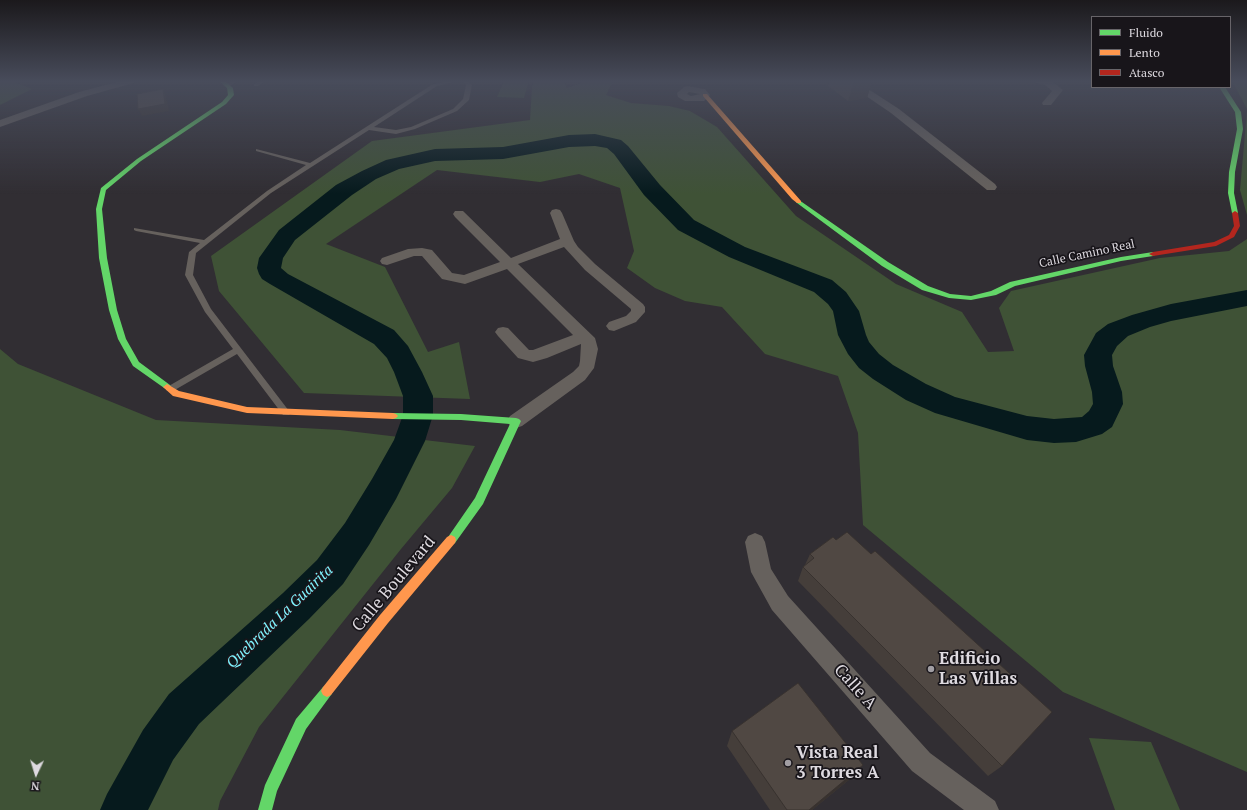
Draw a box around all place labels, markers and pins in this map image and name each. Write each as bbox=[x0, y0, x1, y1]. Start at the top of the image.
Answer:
place label: Edificio Las Villas bbox=[939, 649, 1017, 689]
marker: Edificio Las Villas bbox=[926, 664, 936, 674]
place label: Vista Real 3 Torres A bbox=[796, 743, 879, 783]
marker: Vista Real 3 Torres A bbox=[783, 758, 793, 768]

